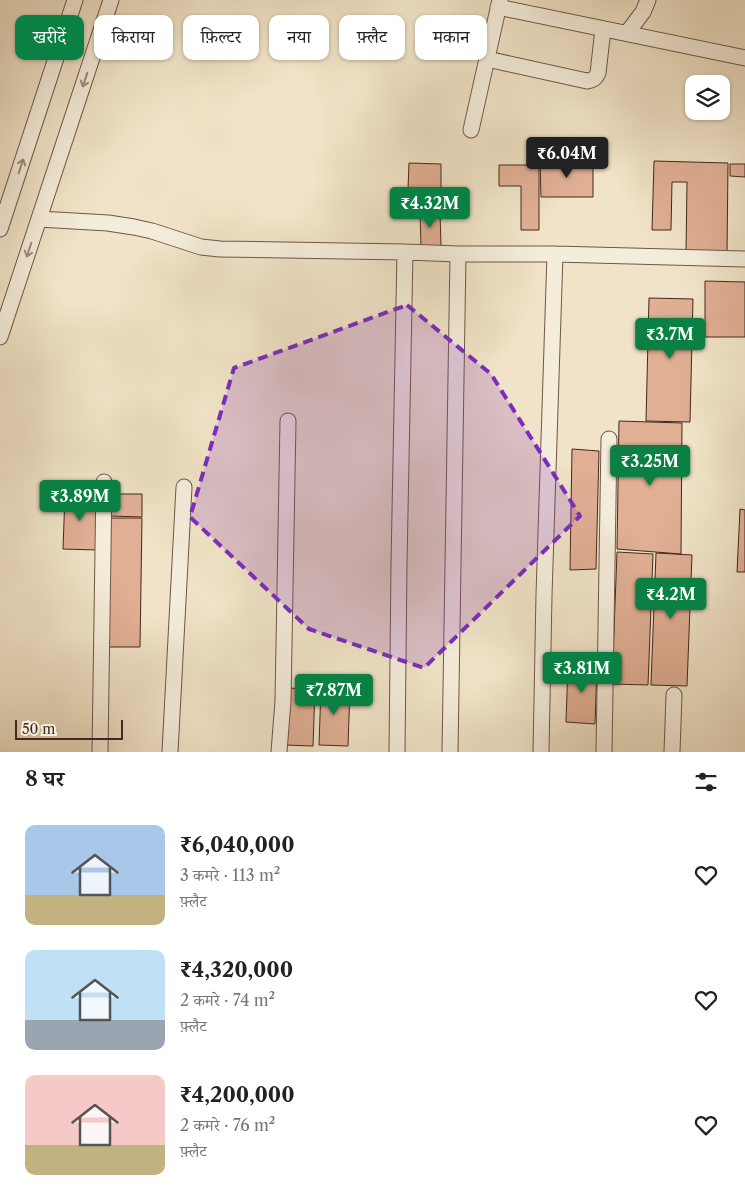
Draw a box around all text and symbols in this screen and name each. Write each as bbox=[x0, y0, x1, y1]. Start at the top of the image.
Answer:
chip: खरीदें bbox=[15, 15, 84, 60]
chip: किराया bbox=[94, 15, 173, 60]
chip: फ़िल्टर bbox=[183, 15, 259, 60]
chip: नया bbox=[269, 15, 329, 60]
chip: फ़्लैट bbox=[339, 15, 405, 60]
chip: मकान bbox=[415, 15, 487, 60]
one-way arrow bbox=[80, 71, 89, 87]
map controls bbox=[685, 75, 730, 120]
button: layers bbox=[685, 75, 730, 120]
pin: ₹6.04M bbox=[526, 136, 608, 179]
text: ₹6.04M bbox=[537, 143, 597, 163]
one-way arrow bbox=[17, 159, 26, 175]
pin: ₹4.32M bbox=[389, 186, 471, 229]
text: ₹4.32M bbox=[401, 193, 459, 213]
one-way arrow bbox=[23, 242, 33, 258]
pin: ₹3.7M bbox=[635, 318, 705, 360]
text: ₹3.7M bbox=[646, 324, 694, 344]
pin: ₹3.25M bbox=[609, 444, 691, 487]
text: ₹3.25M bbox=[621, 451, 679, 471]
pin: ₹3.89M bbox=[39, 480, 121, 522]
text: ₹3.89M bbox=[51, 486, 109, 506]
pin: ₹4.2M bbox=[636, 578, 706, 620]
text: ₹4.2M bbox=[646, 584, 696, 604]
pin: ₹3.81M bbox=[541, 652, 623, 694]
text: ₹3.81M bbox=[554, 658, 610, 678]
pin: ₹7.87M bbox=[293, 674, 375, 716]
text: ₹7.87M bbox=[306, 680, 362, 700]
scale bar bbox=[15, 717, 122, 740]
text: 50 m bbox=[22, 720, 55, 738]
text: 8 घर bbox=[25, 766, 64, 791]
icon: filters bbox=[692, 768, 720, 796]
text: ₹6,040,000 bbox=[180, 832, 295, 857]
icon: home bbox=[65, 845, 125, 905]
icon: heart bbox=[692, 861, 720, 889]
text: 3 कमरे · 113 m² bbox=[180, 865, 280, 885]
text: फ़्लैट bbox=[180, 891, 207, 911]
text: ₹4,320,000 bbox=[180, 957, 293, 982]
icon: home bbox=[65, 970, 125, 1030]
icon: heart bbox=[692, 986, 720, 1014]
text: 2 कमरे · 74 m² bbox=[180, 990, 275, 1010]
text: फ़्लैट bbox=[180, 1016, 207, 1036]
text: ₹4,200,000 bbox=[180, 1082, 295, 1107]
icon: home bbox=[65, 1095, 125, 1155]
icon: heart bbox=[692, 1111, 720, 1139]
text: 2 कमरे · 76 m² bbox=[180, 1115, 275, 1135]
text: फ़्लैट bbox=[180, 1141, 207, 1161]

